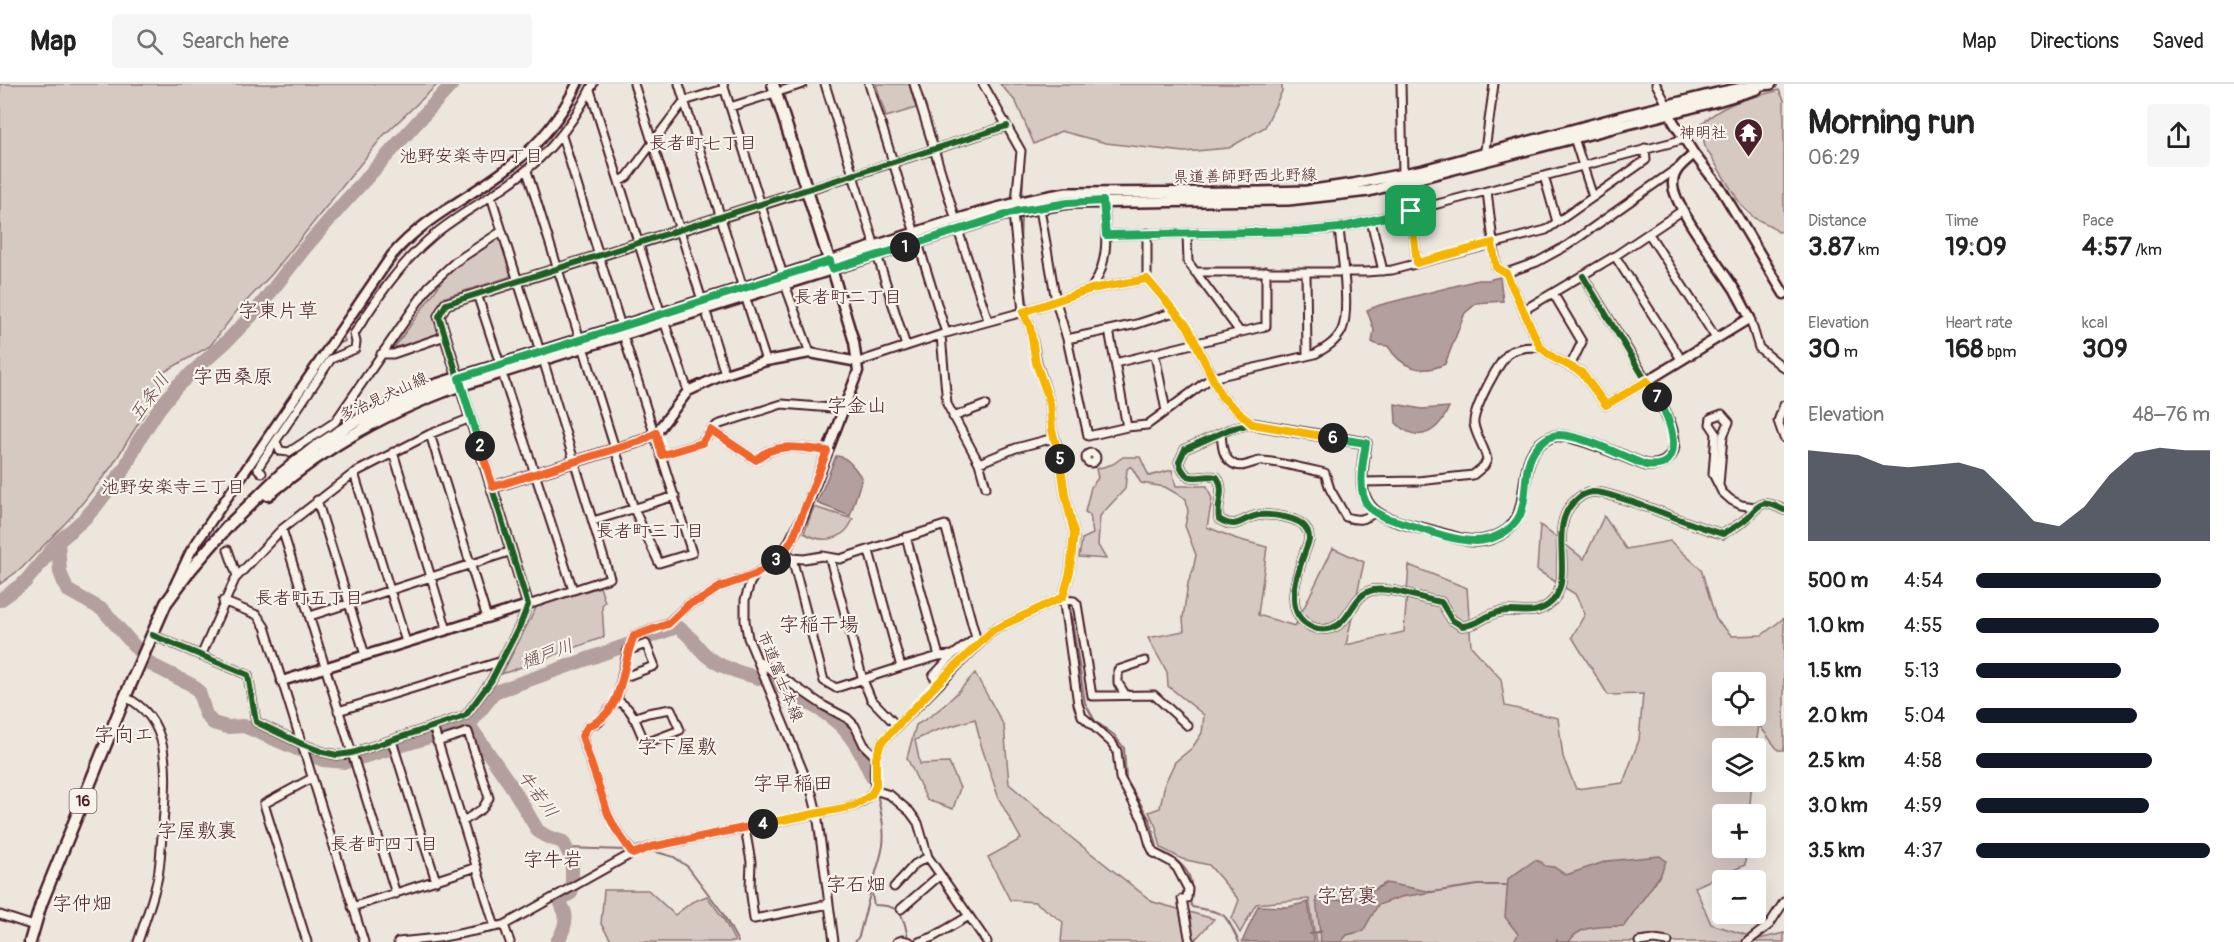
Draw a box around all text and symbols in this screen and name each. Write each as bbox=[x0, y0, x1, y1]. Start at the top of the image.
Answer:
search box bbox=[112, 14, 532, 68]
text: Map bbox=[30, 24, 76, 59]
icon: search bbox=[133, 25, 166, 58]
text: Search here bbox=[181, 27, 289, 55]
text: Map bbox=[1962, 28, 1997, 55]
text: Directions bbox=[2030, 28, 2119, 55]
text: Saved bbox=[2152, 28, 2204, 55]
text: Morning run bbox=[1808, 102, 1975, 143]
button: share bbox=[2147, 104, 2210, 167]
temple icon: 神明社 bbox=[1732, 116, 1764, 158]
place label: 神明社 bbox=[1679, 123, 1727, 143]
district label: 長者町七丁目 bbox=[649, 132, 757, 155]
district label: 池野安楽寺四丁目 bbox=[399, 145, 543, 168]
text: 06:29 bbox=[1808, 145, 1860, 170]
street label: 県道善師野西北野線 bbox=[1173, 165, 1317, 187]
pin bbox=[1385, 185, 1436, 236]
icon: arrive bbox=[1394, 194, 1427, 227]
text: Distance bbox=[1808, 211, 1867, 231]
text: Time bbox=[1945, 211, 1978, 231]
text: Pace bbox=[2082, 211, 2114, 231]
text: 3.87 bbox=[1808, 231, 1855, 263]
text: 19:09 bbox=[1945, 231, 2007, 263]
text: 4:57 bbox=[2082, 231, 2132, 263]
pin: 1 bbox=[890, 232, 920, 262]
text: 1 bbox=[902, 237, 908, 257]
text: km bbox=[1855, 240, 1879, 260]
text: /km bbox=[2132, 240, 2162, 260]
district label: 長者町二丁目 bbox=[794, 286, 902, 309]
district label: 字東片草 bbox=[238, 298, 318, 323]
text: Elevation bbox=[1808, 313, 1869, 333]
text: Heart rate bbox=[1945, 313, 2012, 333]
text: kcal bbox=[2082, 313, 2108, 333]
text: 30 bbox=[1808, 333, 1840, 365]
text: 168 bbox=[1945, 333, 1983, 365]
text: 309 bbox=[2082, 333, 2128, 365]
text: m bbox=[1840, 342, 1858, 362]
text: bpm bbox=[1983, 342, 2017, 362]
district label: 字西桑原 bbox=[193, 364, 273, 389]
street label: 多治見犬山線 bbox=[336, 368, 431, 426]
water label: 五条川 bbox=[124, 369, 175, 426]
pin: 7 bbox=[1642, 382, 1672, 412]
text: 7 bbox=[1653, 387, 1661, 407]
district label: 字金山 bbox=[827, 393, 887, 418]
text: Elevation bbox=[1808, 402, 1884, 427]
text: 48–76 m bbox=[2132, 402, 2210, 427]
pin: 6 bbox=[1318, 423, 1348, 453]
text: 6 bbox=[1328, 428, 1338, 448]
pin: 2 bbox=[465, 431, 495, 461]
text: 2 bbox=[476, 436, 484, 456]
pin: 5 bbox=[1045, 444, 1075, 474]
text: 5 bbox=[1056, 449, 1064, 469]
district label: 池野安楽寺三丁目 bbox=[101, 476, 245, 499]
district label: 長者町三丁目 bbox=[596, 520, 704, 543]
pin: 3 bbox=[761, 545, 791, 575]
text: 3 bbox=[772, 550, 780, 570]
text: 500 m bbox=[1808, 568, 1868, 593]
text: 4:54 bbox=[1904, 568, 1943, 593]
district label: 長者町五丁目 bbox=[255, 587, 363, 610]
district label: 字稲干場 bbox=[779, 612, 859, 637]
text: 1.0 km bbox=[1808, 613, 1864, 638]
text: 4:55 bbox=[1904, 613, 1943, 638]
street label: 市道富士本線 bbox=[753, 628, 807, 725]
water label: 樋戸川 bbox=[518, 634, 576, 675]
text: 1.5 km bbox=[1808, 658, 1861, 683]
text: 5:13 bbox=[1904, 658, 1939, 683]
map controls bbox=[1712, 672, 1766, 924]
button: locate bbox=[1712, 672, 1766, 726]
text: 2.0 km bbox=[1808, 703, 1868, 728]
text: 5:04 bbox=[1904, 703, 1945, 728]
district label: 字向エ bbox=[94, 722, 154, 747]
district label: 字下屋敷 bbox=[637, 734, 717, 759]
button: layers bbox=[1712, 738, 1766, 792]
text: 2.5 km bbox=[1808, 748, 1865, 773]
text: 4:58 bbox=[1904, 748, 1942, 773]
water label: 牛若川 bbox=[512, 766, 563, 823]
district label: 字早稲田 bbox=[753, 771, 833, 796]
road number: 16 bbox=[70, 789, 97, 813]
text: 3.0 km bbox=[1808, 793, 1868, 818]
text: 4:59 bbox=[1904, 793, 1942, 818]
button: + bbox=[1712, 804, 1766, 858]
pin: 4 bbox=[748, 809, 778, 839]
text: 4 bbox=[758, 814, 768, 834]
district label: 字屋敷裏 bbox=[157, 818, 237, 843]
district label: 長者町四丁目 bbox=[330, 833, 438, 856]
text: 3.5 km bbox=[1808, 838, 1865, 863]
text: 4:37 bbox=[1904, 838, 1943, 863]
district label: 字牛岩 bbox=[523, 847, 583, 872]
button: − bbox=[1712, 870, 1766, 924]
district label: 字石畑 bbox=[826, 872, 886, 897]
district label: 字宮裏 bbox=[1317, 883, 1377, 908]
district label: 字仲畑 bbox=[52, 891, 112, 916]

